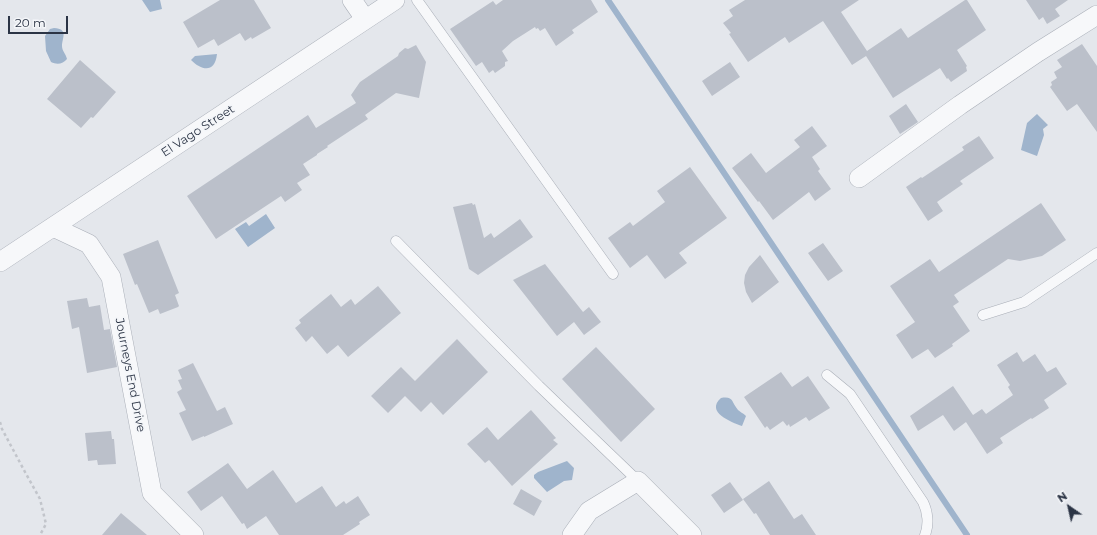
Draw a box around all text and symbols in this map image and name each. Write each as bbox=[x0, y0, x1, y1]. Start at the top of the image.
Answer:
scale bar bbox=[10, 8, 70, 34]
text: 20 m bbox=[15, 15, 46, 30]
street label: El Vago Street bbox=[159, 102, 237, 160]
street label: Journeys End Drive bbox=[112, 317, 148, 433]
north arrow bbox=[1049, 487, 1089, 527]
text: N bbox=[1055, 489, 1070, 505]

